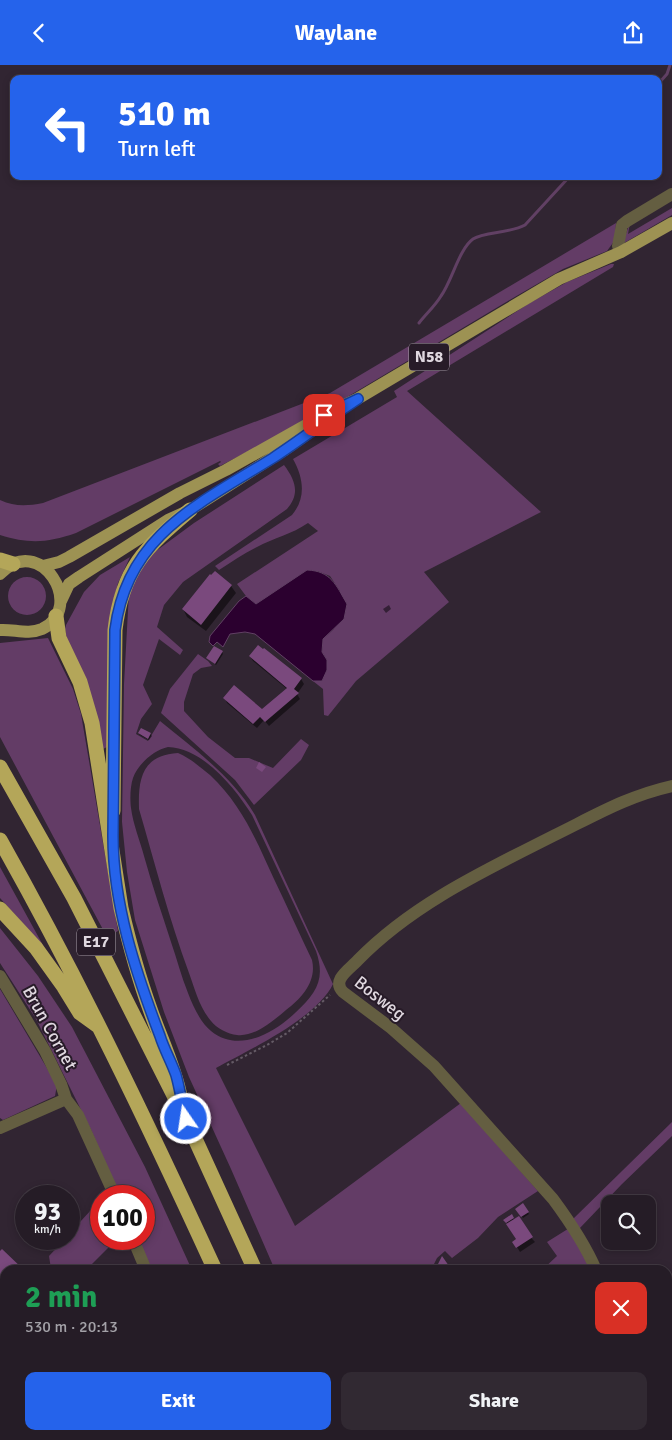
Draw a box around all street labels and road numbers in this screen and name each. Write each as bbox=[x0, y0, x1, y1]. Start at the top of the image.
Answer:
road number: N58 bbox=[409, 343, 449, 371]
road number: E17 bbox=[77, 929, 115, 955]
street label: Bosweg bbox=[350, 971, 410, 1025]
street label: Brun Cornet bbox=[18, 982, 82, 1074]

